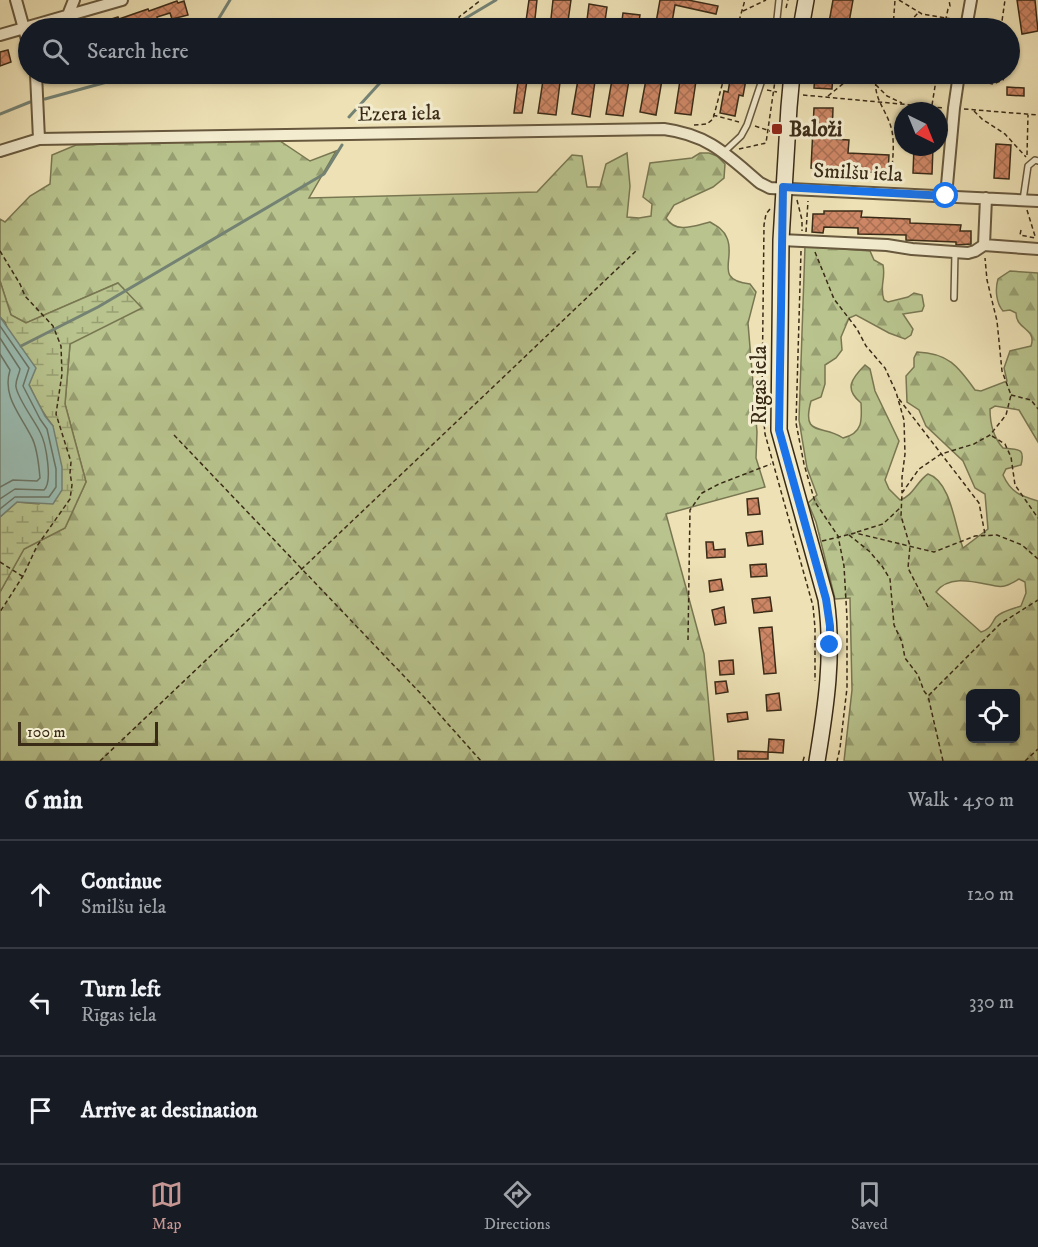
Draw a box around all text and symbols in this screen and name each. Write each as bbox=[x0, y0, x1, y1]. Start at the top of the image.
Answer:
search box bbox=[18, 18, 1020, 84]
icon: search bbox=[39, 35, 72, 68]
text: Search here bbox=[87, 38, 189, 65]
street label: Ezera iela bbox=[357, 100, 441, 128]
north arrow bbox=[894, 102, 948, 156]
place label: Baloži bbox=[789, 117, 843, 143]
marker: Baloži bbox=[770, 122, 784, 136]
street label: Smilšu iela bbox=[813, 158, 903, 188]
route start bbox=[932, 182, 958, 208]
street label: Rīgas iela bbox=[747, 345, 773, 425]
route end bbox=[816, 631, 842, 657]
map controls bbox=[966, 689, 1020, 743]
button: locate bbox=[966, 689, 1020, 743]
scale bar bbox=[18, 719, 158, 746]
text: 100 m bbox=[27, 722, 66, 742]
text: 6 min bbox=[24, 784, 83, 817]
text: Walk · 450 m bbox=[908, 788, 1014, 813]
text: Continue bbox=[81, 868, 162, 895]
icon: ahead bbox=[24, 878, 57, 911]
text: 120 m bbox=[967, 882, 1014, 907]
text: Smilšu iela bbox=[81, 895, 166, 920]
text: Turn left bbox=[81, 976, 161, 1003]
icon: left bbox=[24, 986, 57, 1019]
text: 330 m bbox=[969, 990, 1014, 1015]
text: Rīgas iela bbox=[81, 1003, 157, 1028]
icon: arrive bbox=[24, 1094, 57, 1127]
text: Arrive at destination bbox=[81, 1097, 258, 1124]
tab: Map bbox=[150, 1178, 183, 1234]
tab: Directions bbox=[484, 1178, 550, 1234]
tab: Saved bbox=[851, 1178, 888, 1234]

